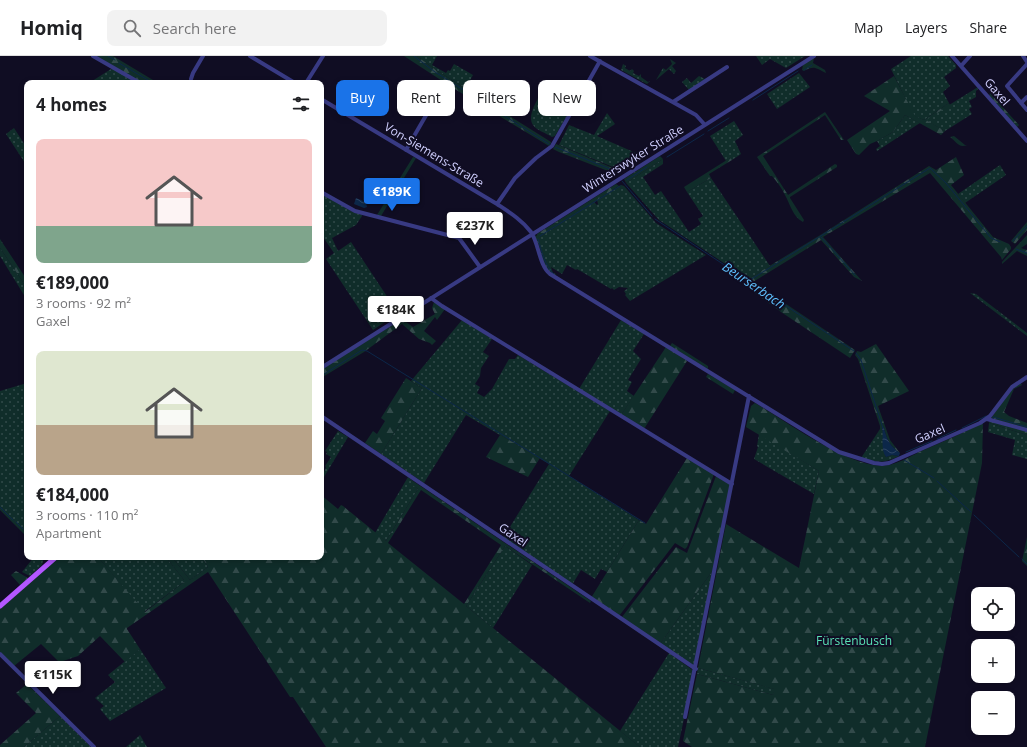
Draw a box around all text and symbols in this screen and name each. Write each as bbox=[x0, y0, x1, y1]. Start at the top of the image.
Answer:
search box bbox=[107, 10, 387, 46]
text: Homiq bbox=[20, 15, 83, 41]
icon: search bbox=[121, 17, 143, 39]
text: Search here bbox=[153, 18, 236, 38]
text: Map bbox=[854, 18, 883, 37]
text: Layers bbox=[905, 18, 947, 37]
text: Share bbox=[969, 18, 1007, 37]
street label: Gaxel bbox=[981, 74, 1014, 109]
chip: Buy bbox=[336, 80, 389, 116]
chip: Rent bbox=[397, 80, 455, 116]
chip: Filters bbox=[463, 80, 530, 116]
chip: New bbox=[538, 80, 596, 116]
text: 4 homes bbox=[36, 93, 107, 116]
icon: filters bbox=[290, 93, 312, 115]
street label: Von-Siemens-Straße bbox=[381, 118, 487, 191]
street label: Winterswyker Straße bbox=[579, 120, 687, 197]
icon: home bbox=[138, 165, 210, 237]
pin: €189K bbox=[364, 178, 420, 212]
text: €189K bbox=[373, 182, 411, 200]
pin: €237K bbox=[447, 212, 503, 246]
text: €237K bbox=[456, 216, 494, 234]
water label: Beurserbach bbox=[719, 257, 789, 313]
text: €189,000 bbox=[36, 271, 109, 294]
text: 3 rooms · 92 m² bbox=[36, 294, 131, 312]
pin: €184K bbox=[368, 296, 424, 330]
text: €184K bbox=[377, 300, 415, 318]
text: Gaxel bbox=[36, 312, 70, 330]
icon: home bbox=[138, 377, 210, 449]
street label: Gaxel bbox=[912, 420, 948, 448]
text: €184,000 bbox=[36, 483, 109, 506]
text: 3 rooms · 110 m² bbox=[36, 506, 138, 524]
street label: Gaxel bbox=[495, 519, 531, 550]
text: Apartment bbox=[36, 524, 101, 542]
map controls bbox=[971, 587, 1015, 735]
button: locate bbox=[971, 587, 1015, 631]
park label: Fürstenbusch bbox=[816, 632, 892, 649]
button: + bbox=[971, 639, 1015, 683]
pin: €115K bbox=[25, 661, 81, 695]
text: €115K bbox=[34, 665, 72, 683]
button: − bbox=[971, 691, 1015, 735]

